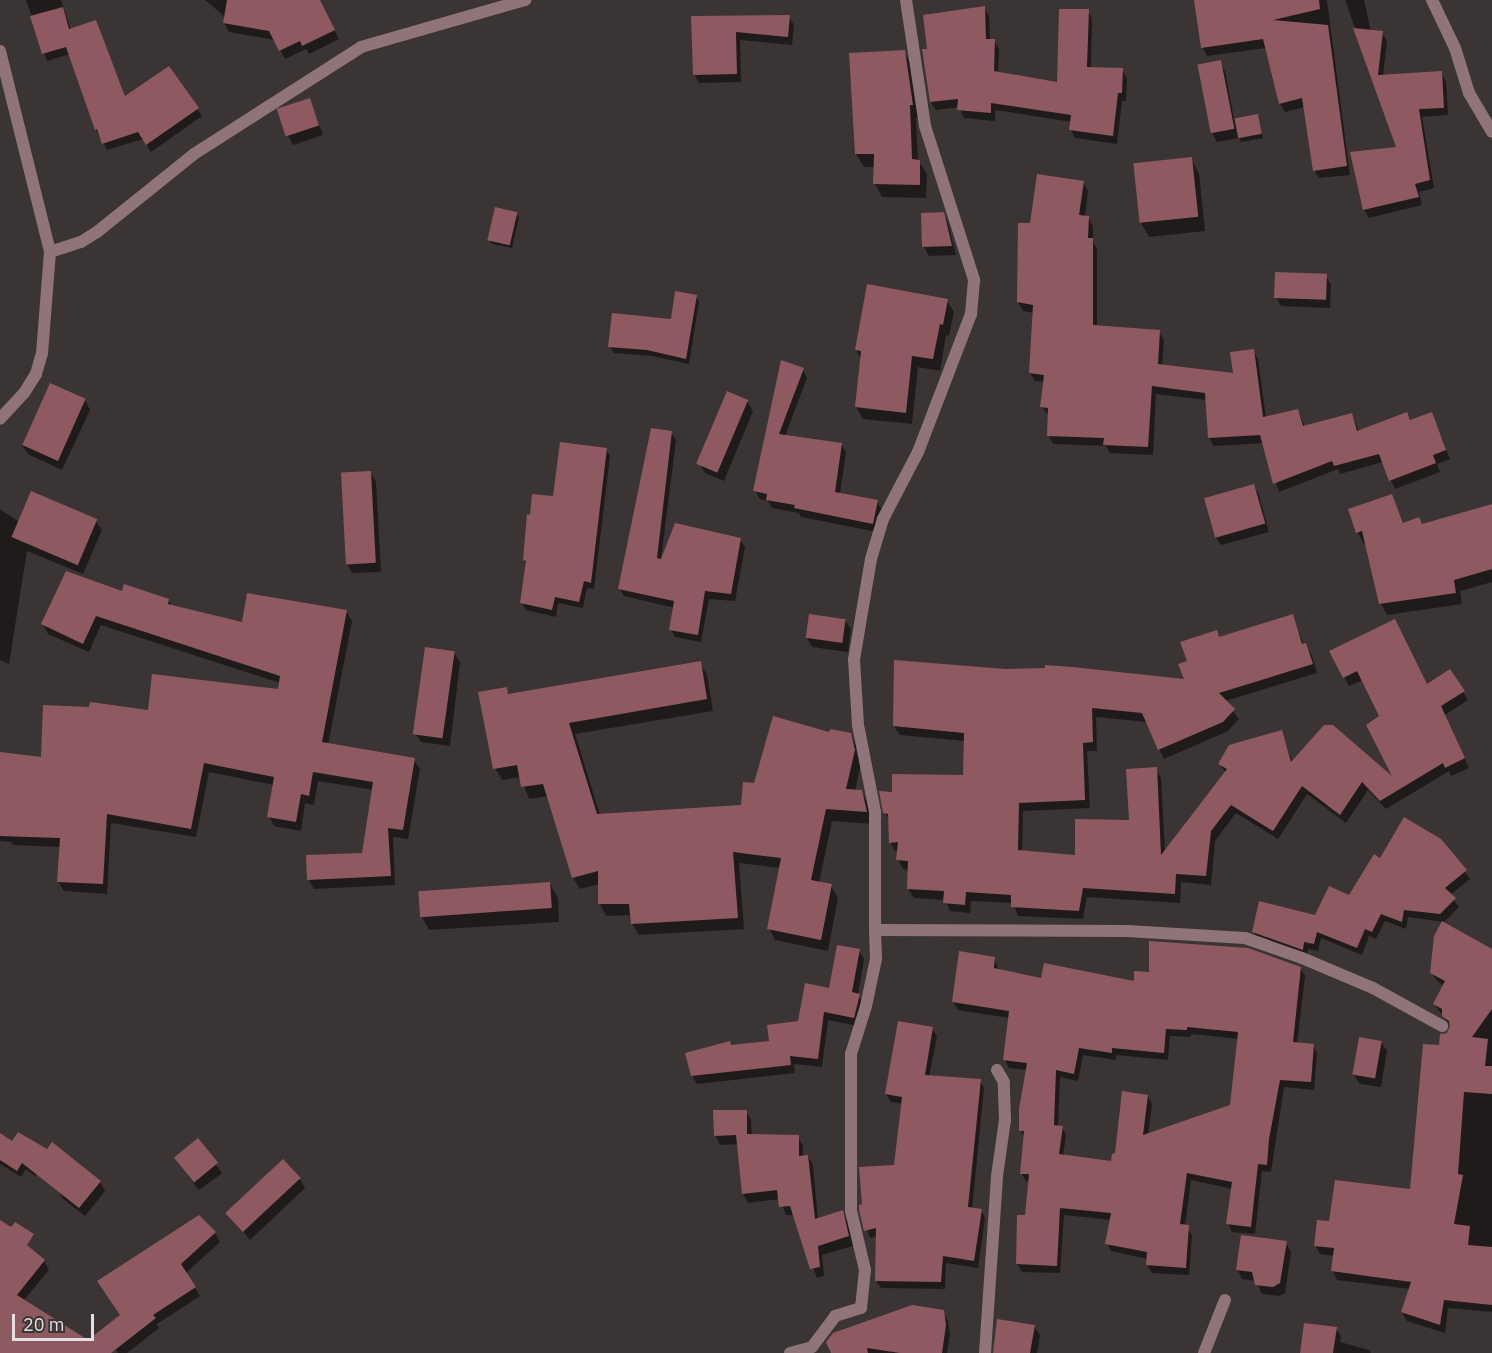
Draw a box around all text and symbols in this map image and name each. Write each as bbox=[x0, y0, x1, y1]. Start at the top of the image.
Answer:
scale bar bbox=[15, 1302, 98, 1340]
text: 20 m bbox=[23, 1313, 65, 1336]

